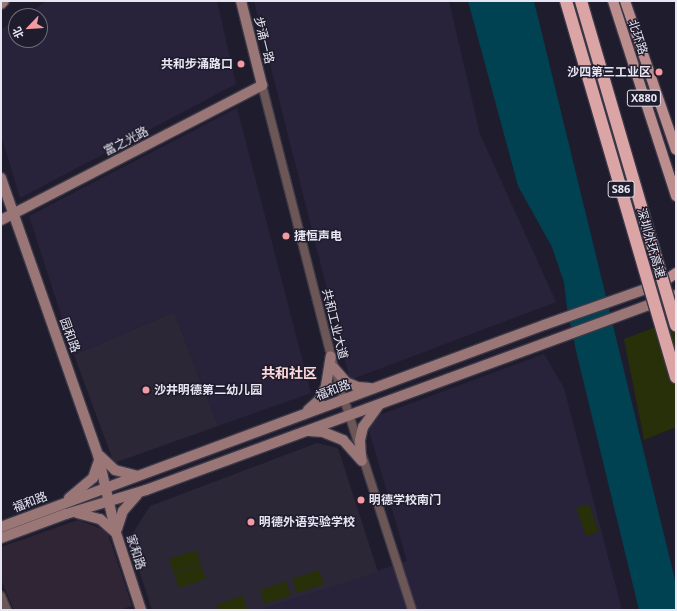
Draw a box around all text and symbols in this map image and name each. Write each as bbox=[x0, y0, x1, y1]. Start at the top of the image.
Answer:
north arrow bbox=[8, 8, 48, 48]
street label: 步涌一路 bbox=[251, 15, 277, 65]
street label: 北环路 bbox=[626, 18, 650, 56]
text: 北 bbox=[8, 25, 27, 41]
place label: 共和步涌路口 bbox=[161, 57, 233, 71]
marker: 共和步涌路口 bbox=[236, 59, 246, 69]
place label: 沙四第三工业区 bbox=[567, 65, 651, 79]
marker: 沙四第三工业区 bbox=[654, 67, 664, 77]
road number: X880 bbox=[626, 89, 662, 107]
street label: 富之光路 bbox=[101, 124, 151, 158]
road number: S86 bbox=[607, 180, 635, 198]
street label: 深圳外环高速 bbox=[634, 206, 668, 280]
place label: 捷恒声电 bbox=[294, 229, 342, 243]
marker: 捷恒声电 bbox=[281, 231, 291, 241]
street label: 共和工业大道 bbox=[319, 287, 351, 361]
street label: 园和路 bbox=[57, 316, 83, 354]
district label: 共和社区 bbox=[261, 365, 317, 381]
street label: 福和路 bbox=[314, 377, 352, 403]
place label: 沙井明德第二幼儿园 bbox=[154, 383, 262, 397]
marker: 沙井明德第二幼儿园 bbox=[141, 385, 151, 395]
street label: 福和路 bbox=[11, 489, 49, 515]
place label: 明德学校南门 bbox=[369, 493, 441, 507]
marker: 明德学校南门 bbox=[356, 495, 366, 505]
place label: 明德外语实验学校 bbox=[259, 515, 355, 529]
marker: 明德外语实验学校 bbox=[246, 517, 256, 527]
street label: 家和路 bbox=[124, 533, 148, 571]

